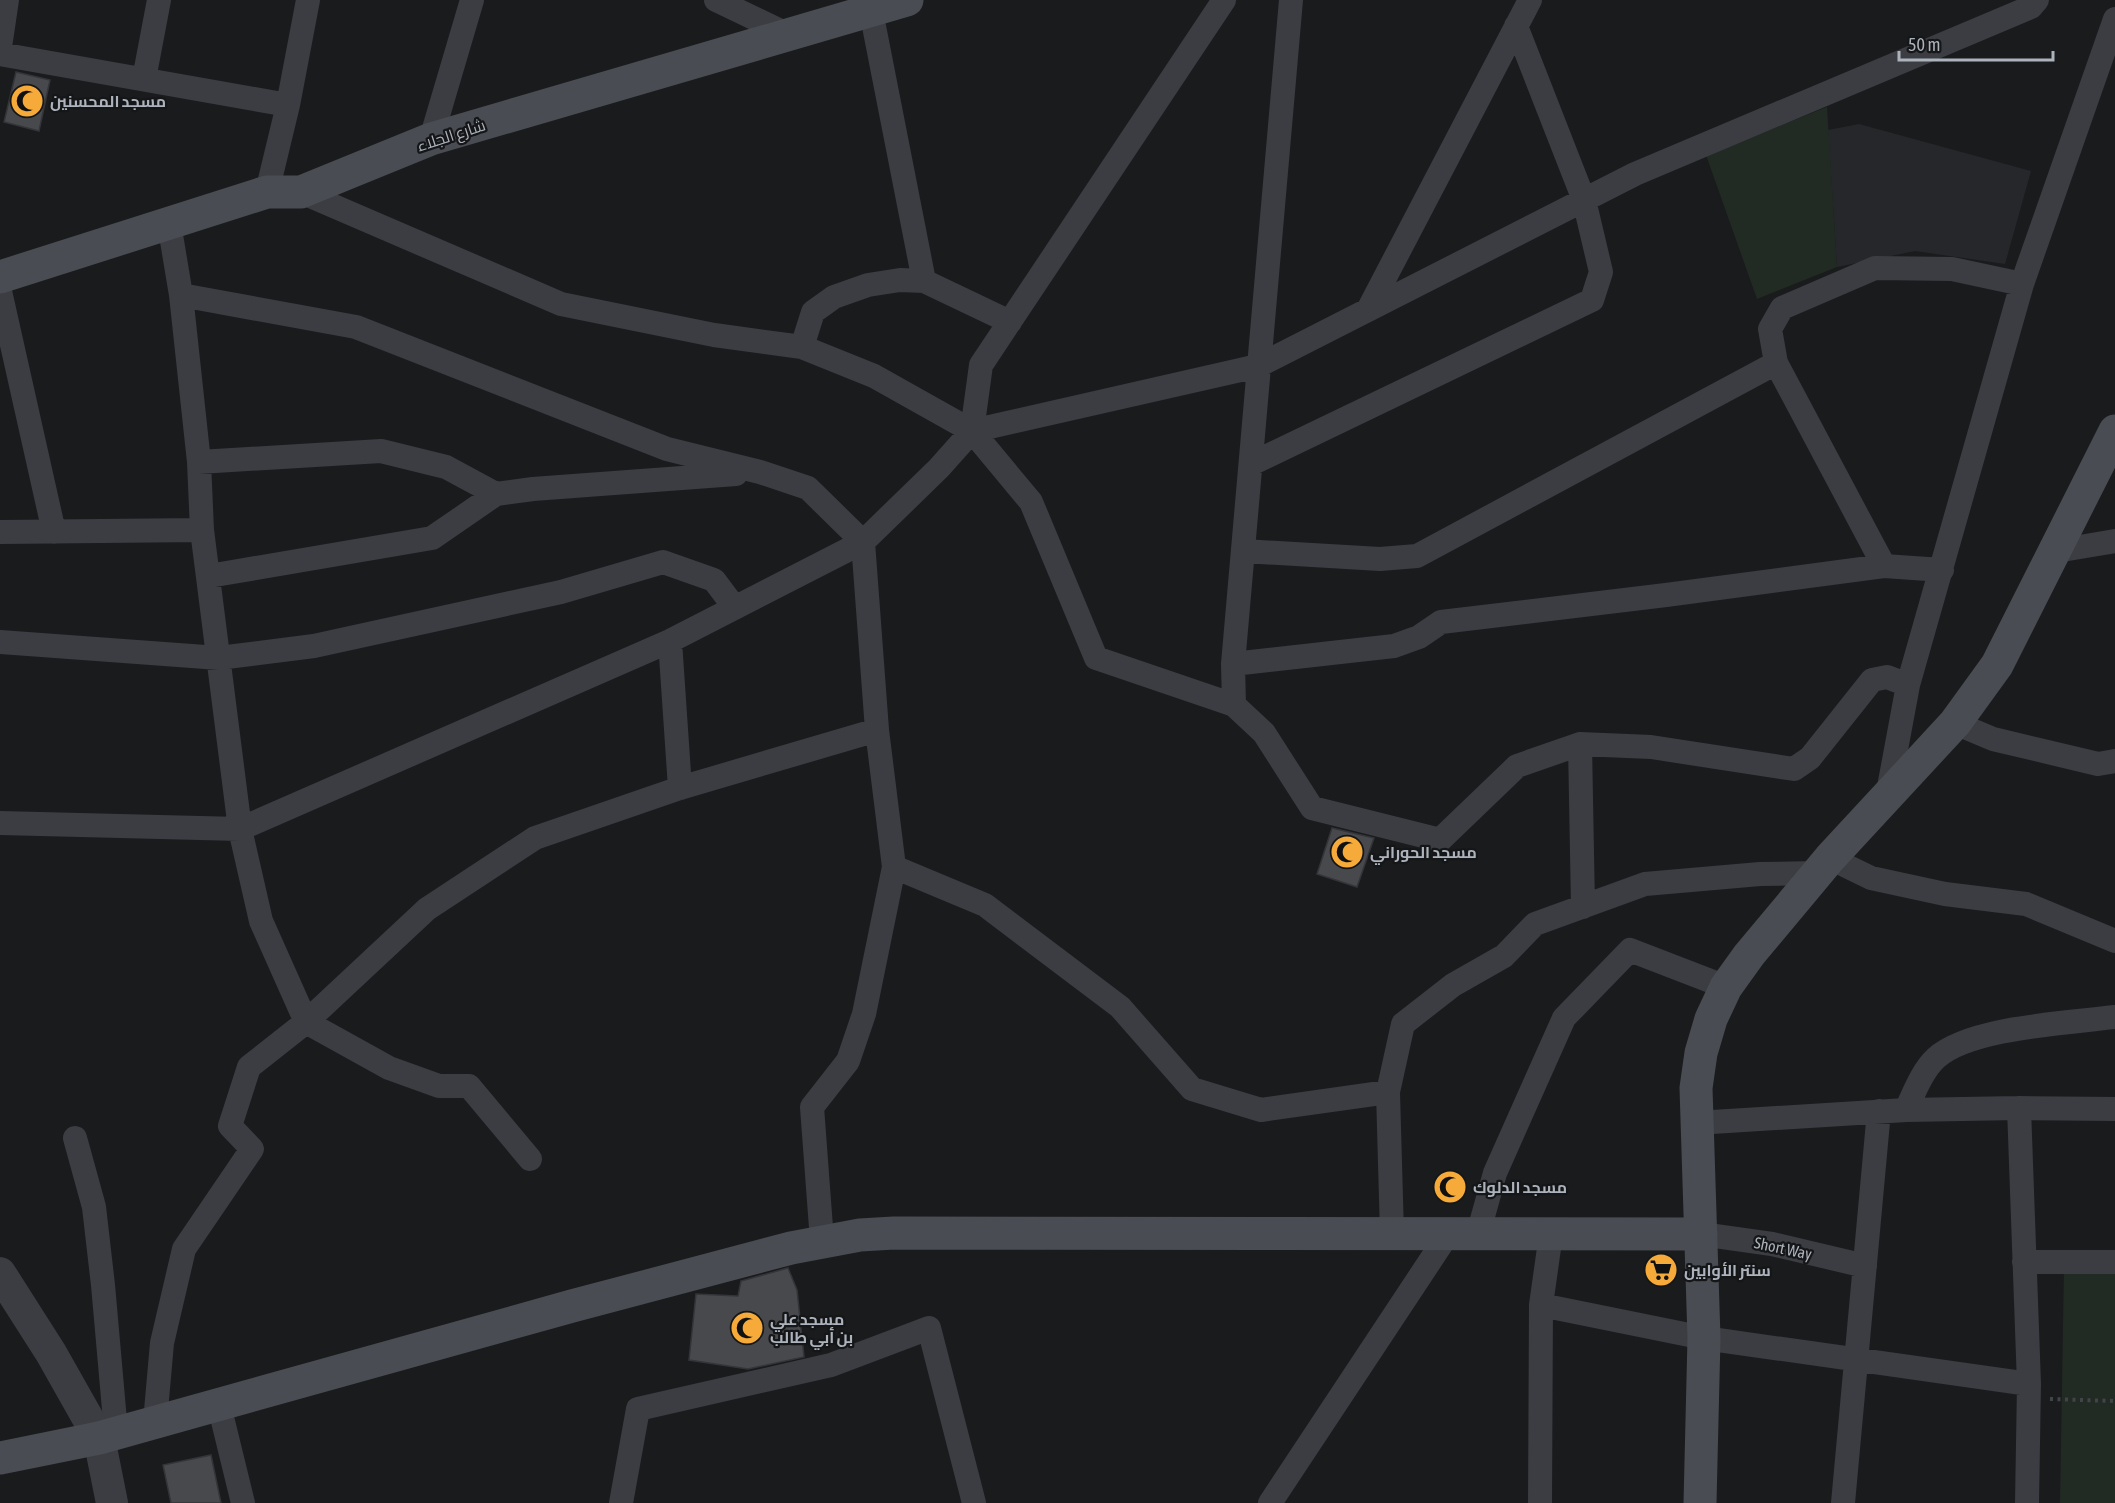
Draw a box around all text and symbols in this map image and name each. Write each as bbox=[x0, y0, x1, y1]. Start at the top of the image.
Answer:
scale bar bbox=[1899, 24, 2054, 62]
text: 50 m bbox=[1908, 34, 1940, 55]
mosque icon: مسجد المحسنين bbox=[9, 83, 45, 119]
place label: مسجد المحسنين bbox=[50, 92, 166, 111]
street label: شارع الجلاء bbox=[414, 115, 488, 157]
mosque icon: مسجد الحوراني bbox=[1329, 834, 1365, 870]
place label: مسجد الحوراني bbox=[1370, 843, 1477, 865]
mosque icon: مسجد الدلوك bbox=[1432, 1169, 1468, 1205]
place label: مسجد الدلوك bbox=[1473, 1178, 1567, 1197]
street label: Short Way bbox=[1752, 1233, 1814, 1264]
supermarket icon: سنتر الأوابين bbox=[1643, 1252, 1679, 1288]
place label: سنتر الأوابين bbox=[1684, 1261, 1771, 1280]
mosque icon: مسجد علي بن أبي طالب bbox=[729, 1310, 765, 1346]
place label: مسجد علي بن أبي طالب bbox=[770, 1310, 853, 1350]

